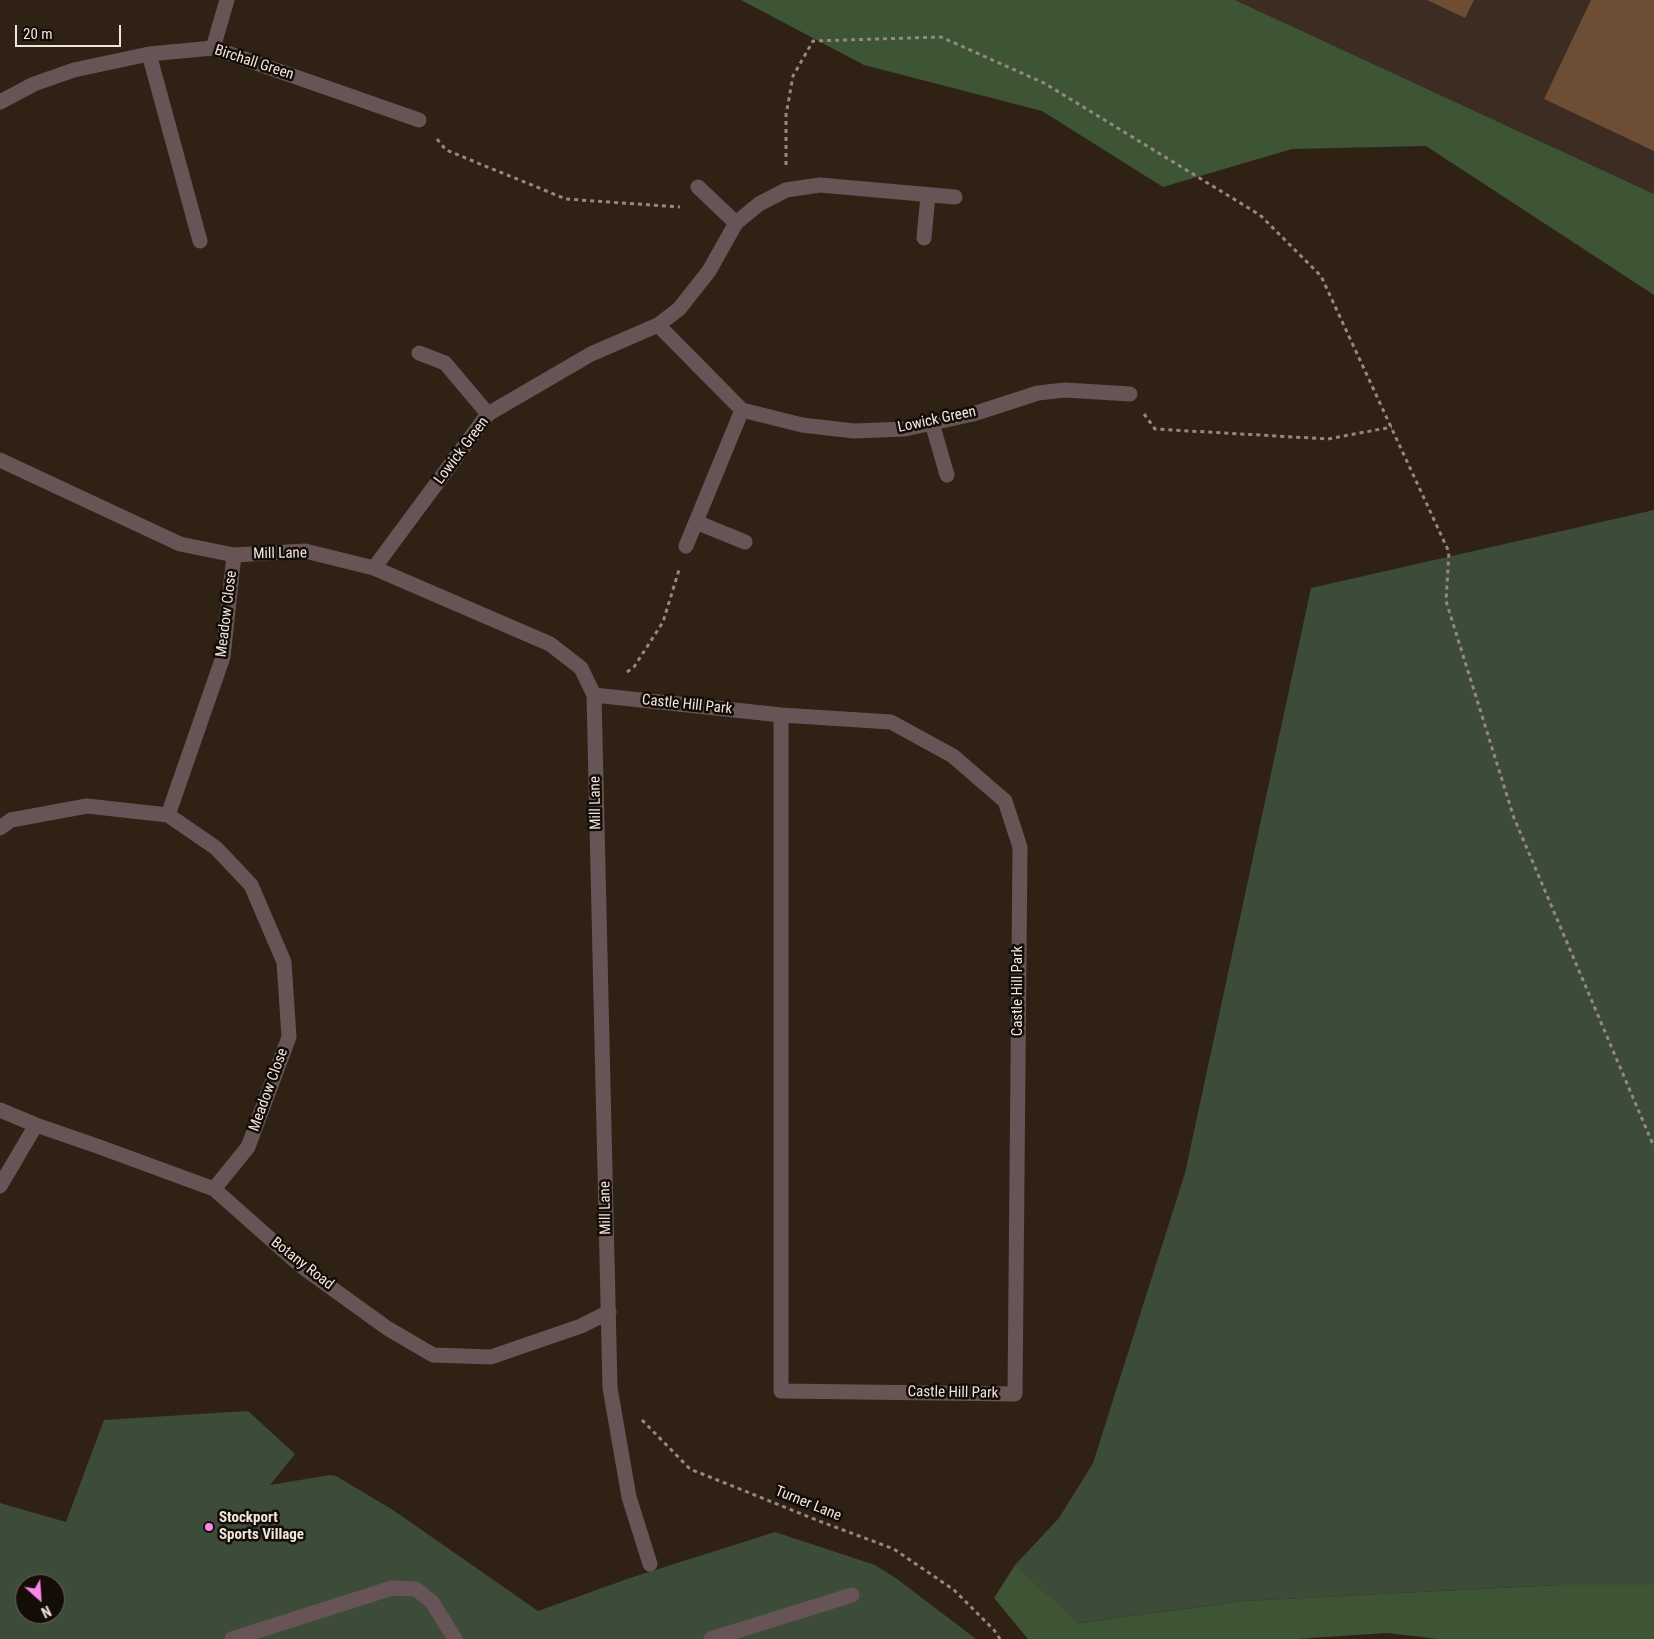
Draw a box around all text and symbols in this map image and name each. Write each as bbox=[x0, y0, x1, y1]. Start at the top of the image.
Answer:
scale bar bbox=[18, 15, 124, 47]
text: 20 m bbox=[23, 25, 53, 43]
street label: Birchall Green bbox=[212, 42, 296, 84]
street label: Lowick Green bbox=[896, 403, 978, 437]
street label: Lowick Green bbox=[431, 414, 493, 488]
street label: Mill Lane bbox=[253, 545, 307, 563]
street label: Meadow Close bbox=[213, 570, 241, 658]
street label: Castle Hill Park bbox=[641, 691, 733, 719]
street label: Mill Lane bbox=[587, 776, 605, 830]
street label: Castle Hill Park bbox=[1009, 946, 1027, 1036]
street label: Meadow Close bbox=[246, 1046, 292, 1134]
street label: Mill Lane bbox=[597, 1181, 615, 1235]
street label: Botany Road bbox=[267, 1234, 337, 1294]
street label: Castle Hill Park bbox=[907, 1383, 999, 1403]
street label: Turner Lane bbox=[772, 1483, 844, 1525]
place label: Stockport Sports Village bbox=[219, 1509, 304, 1544]
marker: Stockport Sports Village bbox=[203, 1521, 215, 1533]
north arrow bbox=[15, 1574, 65, 1624]
text: N bbox=[39, 1603, 54, 1621]

